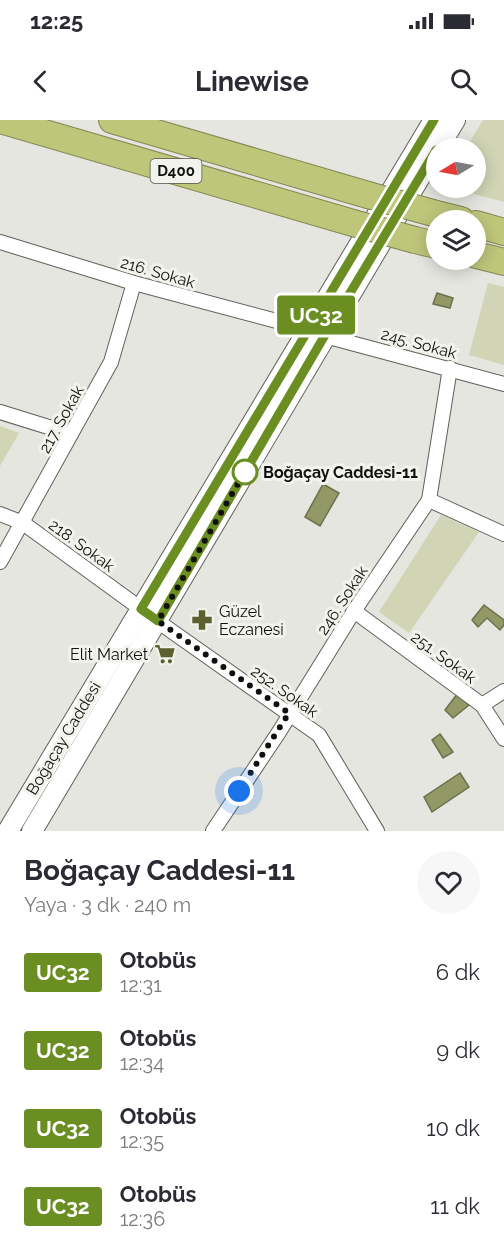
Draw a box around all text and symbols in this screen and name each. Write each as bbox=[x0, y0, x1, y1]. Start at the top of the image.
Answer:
text: 12:25 bbox=[30, 8, 83, 34]
icon: back bbox=[24, 65, 57, 98]
icon: search bbox=[447, 65, 480, 98]
text: Linewise bbox=[195, 66, 309, 97]
north arrow bbox=[426, 138, 486, 198]
map controls bbox=[426, 138, 486, 270]
road number: D400 bbox=[150, 159, 201, 183]
button: layers bbox=[426, 210, 486, 270]
street label: 216. Sokak bbox=[118, 253, 198, 292]
line badge: UC32 bbox=[274, 296, 358, 334]
text: UC32 bbox=[289, 303, 343, 328]
street label: 245. Sokak bbox=[379, 324, 459, 363]
street label: 217. Sokak bbox=[35, 382, 88, 456]
marker: Boğaçay Caddesi-11 bbox=[232, 459, 258, 485]
place label: Boğaçay Caddesi-11 bbox=[263, 463, 418, 482]
street label: 218. Sokak bbox=[45, 515, 119, 576]
street label: 246. Sokak bbox=[313, 562, 372, 638]
place label: Güzel Eczanesi bbox=[219, 602, 284, 639]
pharmacy icon: Güzel Eczanesi bbox=[190, 608, 214, 632]
street label: 251. Sokak bbox=[407, 627, 480, 688]
supermarket icon: Elit Market bbox=[153, 642, 177, 666]
place label: Elit Market bbox=[70, 645, 149, 664]
street label: 252. Sokak bbox=[248, 661, 322, 722]
street label: Boğaçay Caddesi bbox=[22, 678, 105, 798]
your location bbox=[224, 776, 254, 806]
button: heart bbox=[417, 851, 480, 914]
text: Boğaçay Caddesi-11 bbox=[24, 854, 295, 887]
text: Yaya · 3 dk · 240 m bbox=[24, 893, 191, 917]
text: Otobüs bbox=[120, 947, 196, 973]
text: 6 dk bbox=[436, 959, 480, 985]
text: UC32 bbox=[36, 960, 90, 985]
text: 12:31 bbox=[120, 973, 162, 997]
text: Otobüs bbox=[120, 1025, 196, 1051]
text: 9 dk bbox=[436, 1037, 480, 1063]
text: UC32 bbox=[36, 1038, 90, 1063]
text: 12:34 bbox=[120, 1051, 164, 1075]
text: Otobüs bbox=[120, 1103, 196, 1129]
text: 10 dk bbox=[426, 1115, 480, 1141]
text: UC32 bbox=[36, 1116, 90, 1141]
text: 12:35 bbox=[120, 1129, 164, 1153]
text: Otobüs bbox=[120, 1181, 196, 1207]
text: 11 dk bbox=[430, 1193, 480, 1219]
text: UC32 bbox=[36, 1194, 90, 1219]
text: 12:36 bbox=[120, 1207, 165, 1231]

